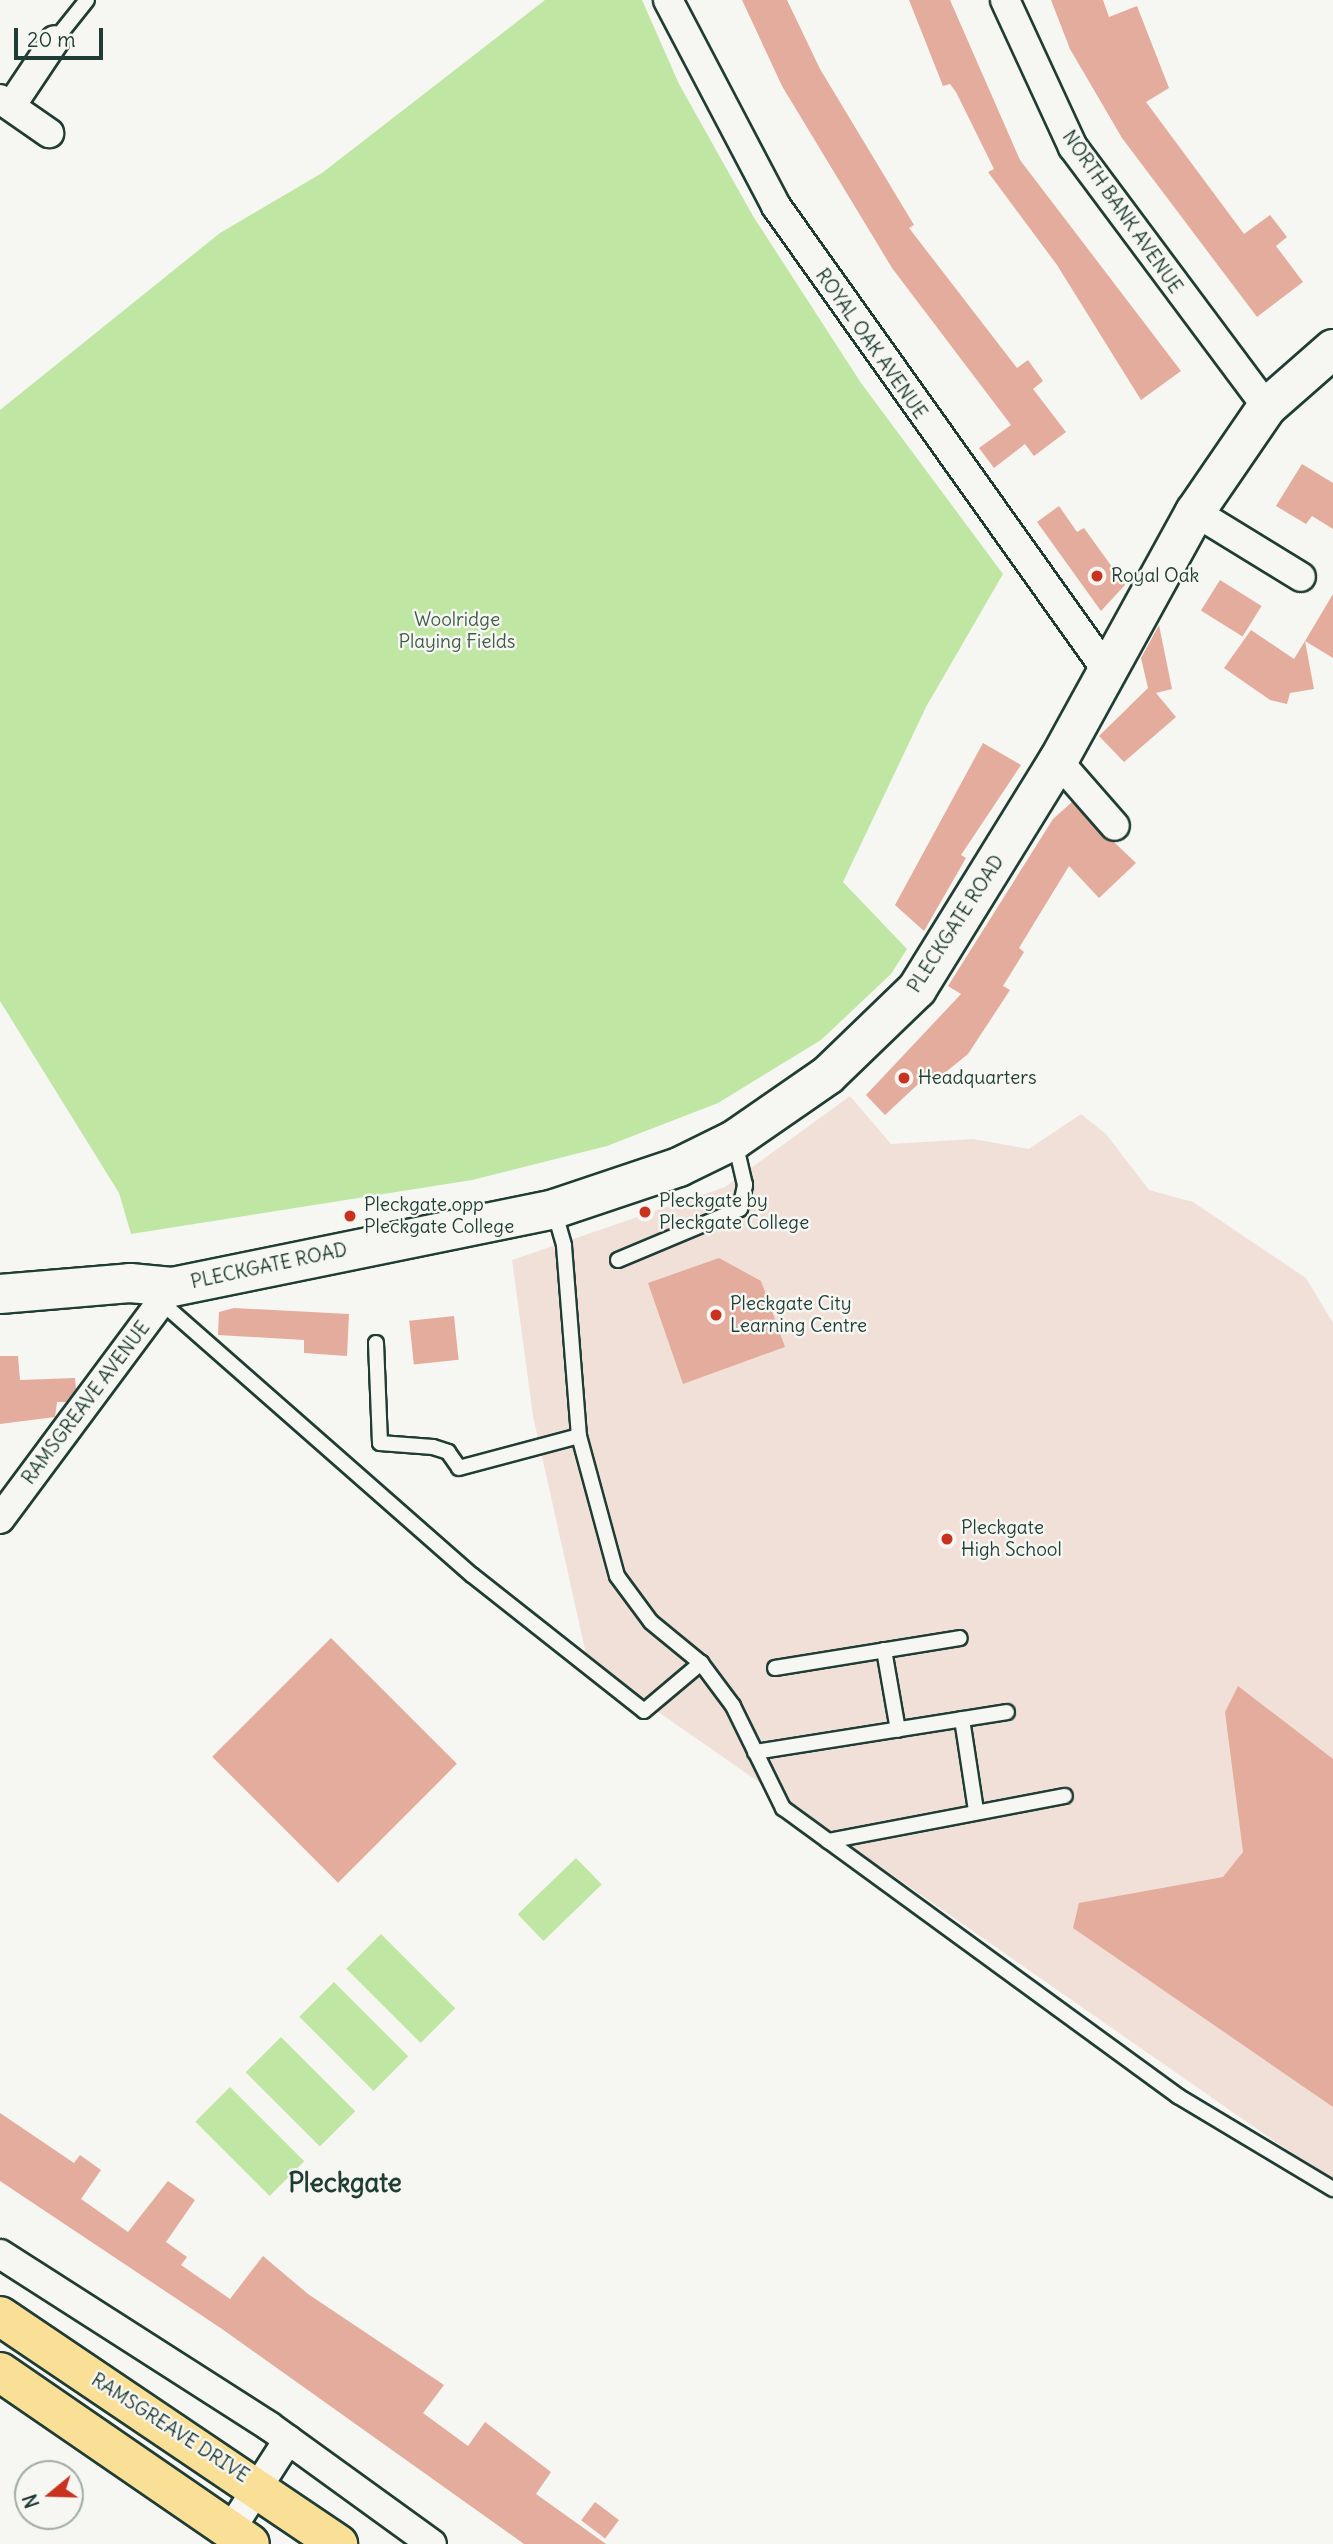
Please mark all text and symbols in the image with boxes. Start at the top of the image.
scale bar [18,14,107,58]
text: 20 m [27,26,76,53]
street label: NORTH BANK AVENUE [1057,126,1187,298]
street label: ROYAL OAK AVENUE [811,264,931,424]
place label: Royal Oak [1111,565,1199,587]
marker: Royal Oak [1089,568,1105,584]
park label: Woolridge Playing Fields [399,609,515,653]
street label: PLECKGATE ROAD [903,851,1009,997]
place label: Headquarters [918,1067,1037,1089]
marker: Headquarters [896,1070,912,1086]
place label: Pleckgate by Pleckgate College [659,1190,809,1234]
place label: Pleckgate opp Pleckgate College [364,1194,514,1238]
marker: Pleckgate by Pleckgate College [637,1204,653,1220]
marker: Pleckgate opp Pleckgate College [342,1208,358,1224]
street label: PLECKGATE ROAD [189,1238,349,1294]
place label: Pleckgate City Learning Centre [730,1293,867,1337]
marker: Pleckgate City Learning Centre [708,1307,724,1323]
street label: RAMSGREAVE AVENUE [17,1317,155,1489]
place label: Pleckgate High School [961,1517,1062,1561]
marker: Pleckgate High School [939,1531,955,1547]
district label: Pleckgate [288,2167,402,2199]
street label: RAMSGREAVE DRIVE [87,2369,253,2487]
north arrow [14,2460,84,2530]
text: N [18,2491,45,2511]

